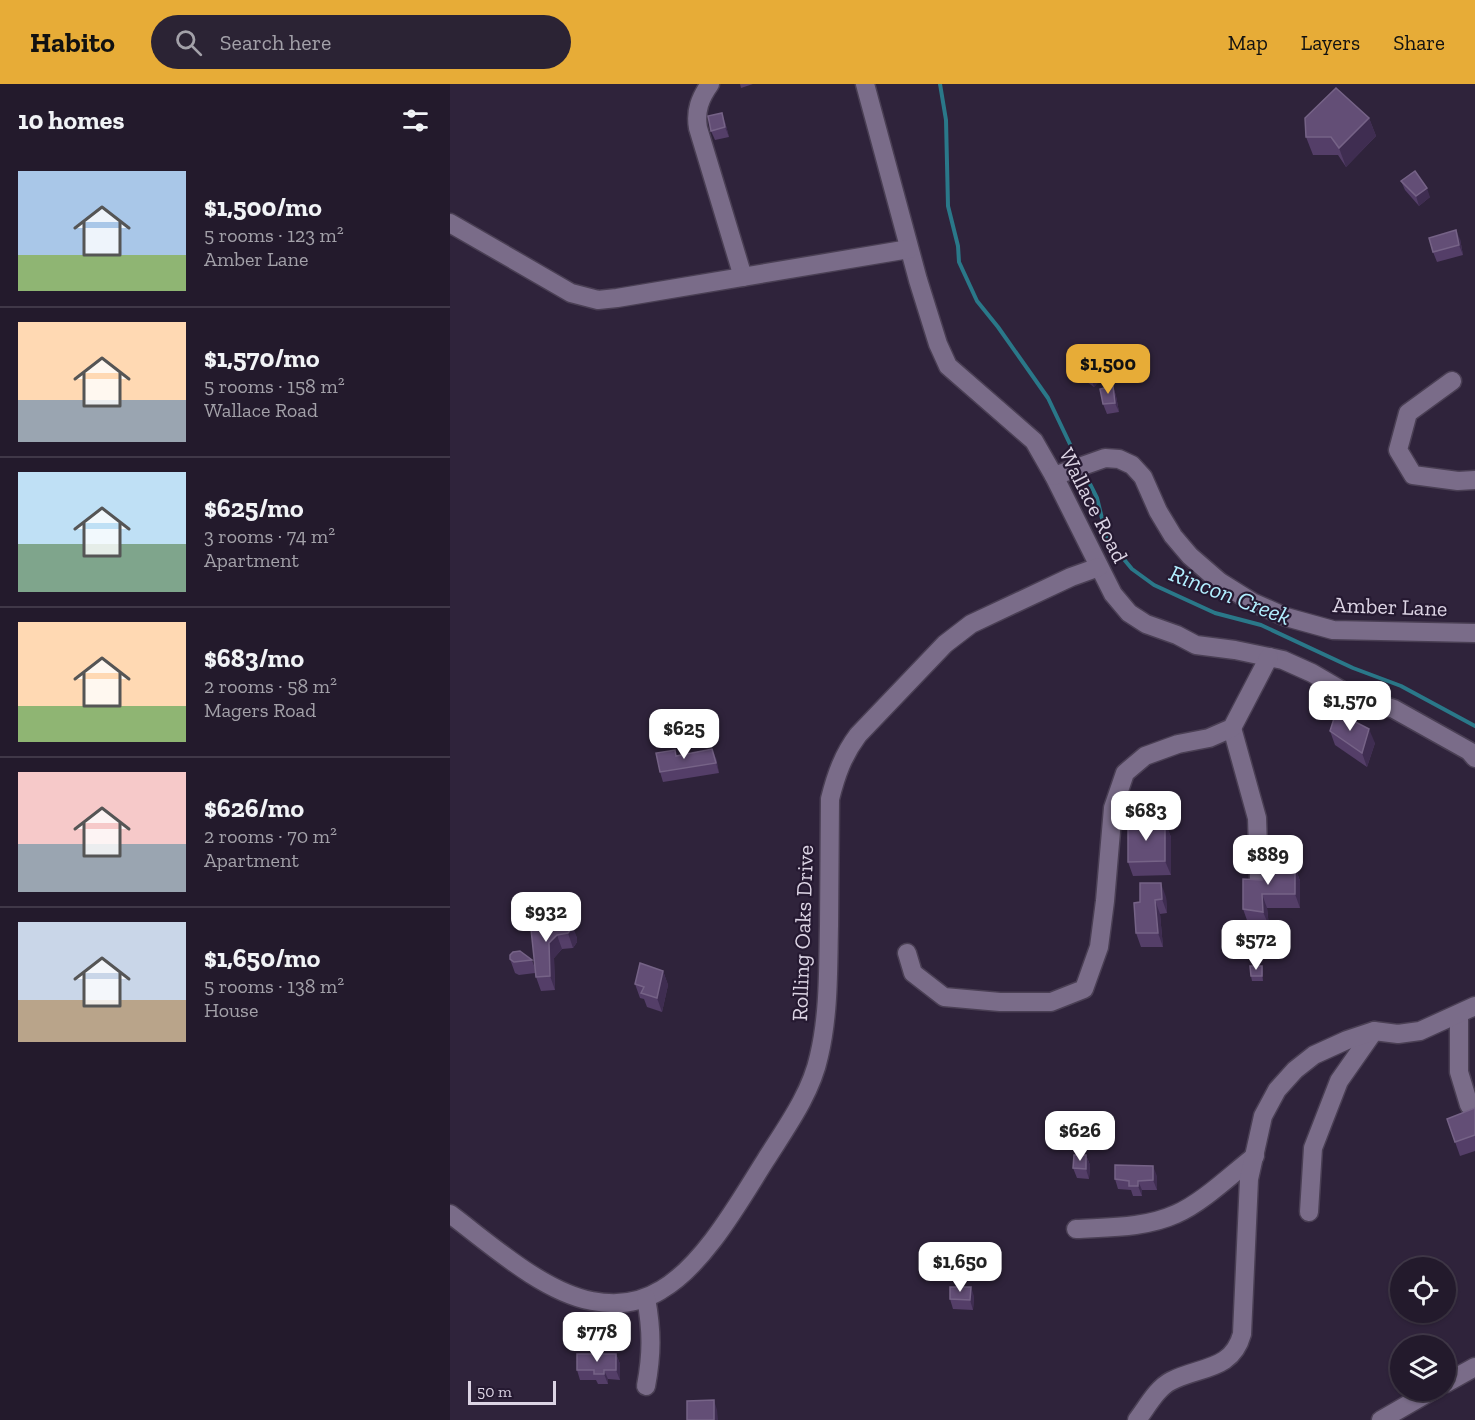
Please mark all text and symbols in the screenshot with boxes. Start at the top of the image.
search box [151,15,571,69]
text: Habito [30,26,115,59]
icon: search [172,26,205,59]
text: Search here [220,29,331,56]
text: Map [1228,30,1268,55]
text: Layers [1301,30,1360,55]
text: Share [1393,30,1445,55]
text: 10 homes [18,104,124,136]
icon: filters [399,104,432,137]
text: $1,500/mo [204,191,322,223]
icon: home [66,195,138,267]
text: 5 rooms · 123 m² [204,223,344,247]
text: Amber Lane [204,247,308,271]
text: $1,570/mo [204,342,320,374]
pin: $1,500 [1059,344,1157,395]
icon: home [66,346,138,418]
text: $1,500 [1080,351,1136,375]
text: 5 rooms · 158 m² [204,374,345,398]
text: Wallace Road [204,398,318,422]
street label: Wallace Road [1053,443,1134,567]
text: $625/mo [204,492,304,524]
icon: home [66,496,138,568]
text: 3 rooms · 74 m² [204,524,335,548]
text: Apartment [204,548,299,572]
water label: Rincon Creek [1165,558,1295,631]
street label: Amber Lane [1332,591,1448,622]
text: $683/mo [204,642,304,674]
icon: home [66,646,138,718]
text: 2 rooms · 58 m² [204,674,337,698]
pin: $1,570 [1301,681,1399,732]
text: $1,570 [1323,688,1377,712]
text: Magers Road [204,698,316,722]
pin: $625 [648,709,720,760]
text: $625 [663,716,705,740]
pin: $683 [1110,791,1182,842]
text: $626/mo [204,792,304,824]
icon: home [66,796,138,868]
text: $683 [1125,798,1167,822]
text: 2 rooms · 70 m² [204,824,337,848]
pin: $889 [1232,835,1304,886]
text: $889 [1247,842,1289,866]
street label: Rolling Oaks Drive [786,844,819,1022]
text: Apartment [204,848,299,872]
pin: $932 [510,892,582,943]
text: $932 [525,899,567,923]
pin: $572 [1220,920,1292,971]
text: $572 [1236,927,1276,951]
text: $1,650/mo [204,942,320,974]
icon: home [66,946,138,1018]
text: 5 rooms · 138 m² [204,974,344,998]
text: House [204,998,258,1022]
pin: $626 [1044,1111,1116,1162]
text: $626 [1059,1118,1101,1142]
pin: $1,650 [911,1242,1009,1293]
text: $1,650 [933,1249,987,1273]
map controls [1390,1257,1456,1401]
button: locate [1390,1257,1456,1323]
pin: $778 [561,1312,633,1363]
text: $778 [577,1319,617,1343]
button: layers [1390,1335,1456,1401]
scale bar [468,1378,556,1406]
text: 50 m [477,1382,512,1401]

